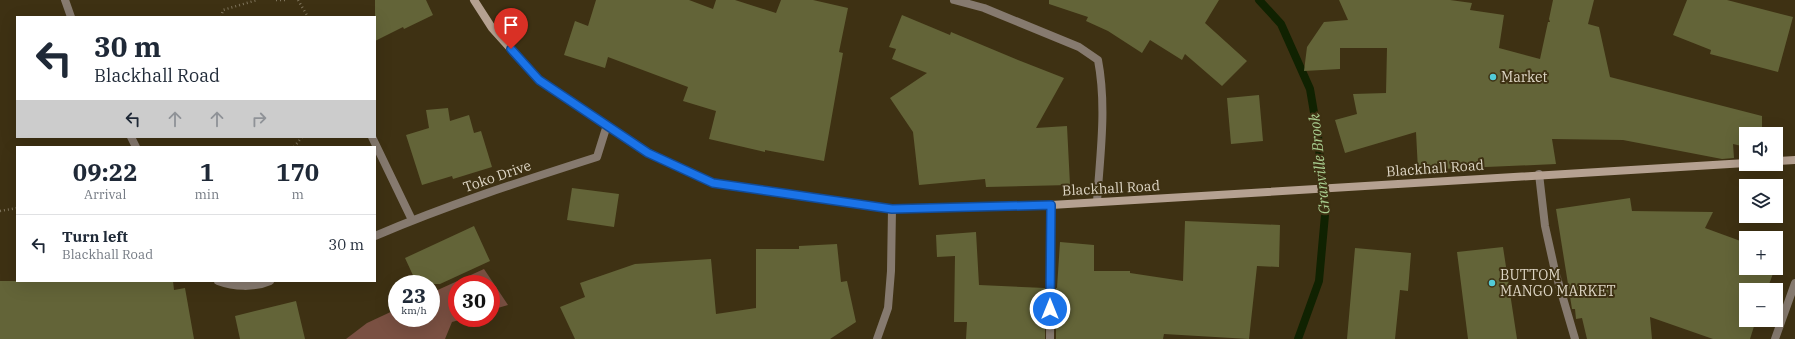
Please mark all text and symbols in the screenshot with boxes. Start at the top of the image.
pin [494,8,528,49]
icon: arrive [500,14,522,36]
text: 30 m [94,28,161,65]
icon: left [28,32,80,84]
text: Blackhall Road [94,64,220,87]
place label: Market [1501,68,1548,86]
marker: Market [1488,72,1498,82]
icon: left [122,108,144,130]
icon: ahead [164,108,186,130]
icon: ahead [206,108,228,130]
icon: right [248,108,270,130]
water label: Granville Brook [1304,113,1334,215]
map controls [1739,127,1783,327]
button: sound [1739,127,1783,171]
text: 09:22 [73,156,138,188]
text: 1 [200,156,214,188]
text: 170 [276,156,319,188]
street label: Toko Drive [461,156,533,196]
street label: Blackhall Road [1385,156,1485,180]
street label: Blackhall Road [1062,176,1161,200]
button: layers [1739,179,1783,223]
text: Arrival [84,186,126,203]
text: min [194,186,219,203]
text: m [291,186,304,203]
text: Turn left [62,227,128,246]
button: + [1739,231,1783,275]
icon: left [28,234,50,256]
text: 30 m [328,235,364,254]
text: Blackhall Road [62,246,153,263]
place label: BUTTOM MANGO MARKET [1500,266,1616,300]
speed limit sign: 30 [448,275,500,327]
marker: BUTTOM MANGO MARKET [1487,278,1497,288]
text: 23 [402,282,426,309]
button: − [1739,283,1783,327]
position arrow [1029,288,1071,330]
text: km/h [401,304,427,317]

